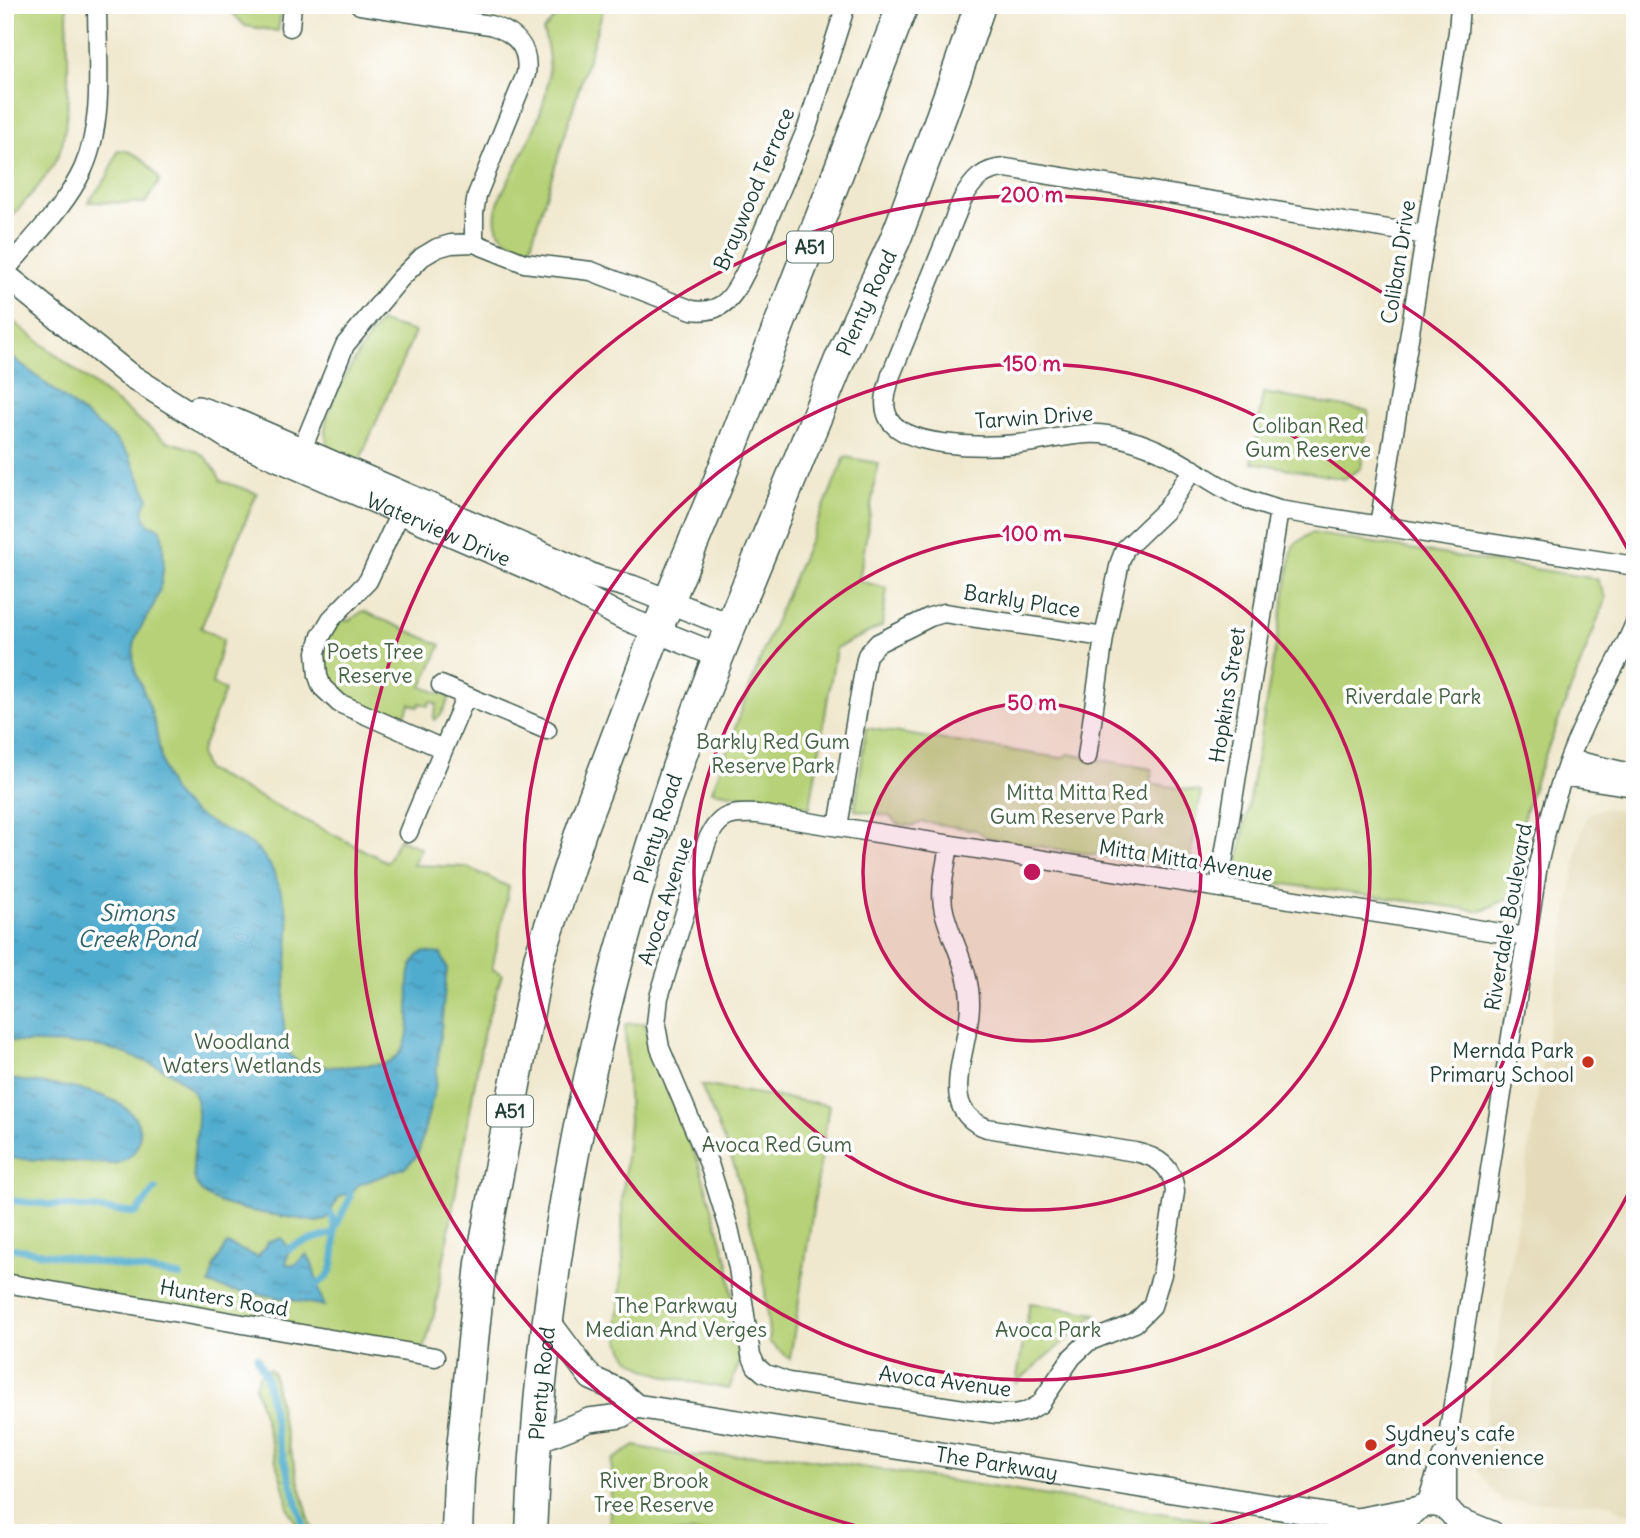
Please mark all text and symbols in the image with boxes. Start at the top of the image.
street label: Braywood Terrace [707,103,801,275]
text: 200 m [1001,181,1064,208]
street label: Coliban Drive [1375,198,1421,326]
road number: A51 [787,232,833,262]
street label: Plenty Road [830,245,902,360]
text: 150 m [1003,350,1061,377]
street label: Tarwin Drive [974,399,1094,435]
park label: Coliban Red Gum Reserve [1245,412,1371,463]
street label: Waterview Drive [362,486,515,572]
text: 100 m [1002,520,1062,547]
street label: Barkly Place [962,578,1082,624]
street label: Hopkins Street [1203,625,1251,765]
park label: Poets Tree Reserve [326,638,424,689]
park label: Riverdale Park [1345,683,1481,710]
text: 50 m [1007,689,1057,716]
park label: Barkly Red Gum Reserve Park [696,728,850,779]
street label: Plenty Road [627,770,688,887]
park label: Mitta Mitta Red Gum Reserve Park [990,779,1164,830]
street label: Riverdale Boulevard [1478,821,1538,1013]
street label: Avoca Avenue [632,833,698,969]
street label: Mitta Mitta Avenue [1097,833,1275,887]
centre of rings [1020,860,1044,884]
water label: Simons Creek Pond [78,898,200,953]
park label: Woodland Waters Wetlands [162,1028,322,1079]
place label: Mernda Park Primary School [1429,1037,1574,1088]
marker: Mernda Park Primary School [1580,1054,1596,1070]
road number: A51 [487,1096,533,1126]
park label: Avoca Red Gum [702,1131,852,1158]
street label: Hunters Road [158,1273,290,1323]
park label: The Parkway Median And Verges [585,1292,767,1343]
park label: Avoca Park [995,1316,1101,1343]
street label: Plenty Road [523,1325,560,1441]
street label: Avoca Avenue [877,1359,1013,1403]
place label: Sydney's cafe and convenience [1385,1420,1544,1471]
marker: Sydney's cafe and convenience [1363,1437,1379,1453]
street label: The Parkway [934,1440,1060,1486]
park label: River Brook Tree Reserve [594,1467,714,1518]

